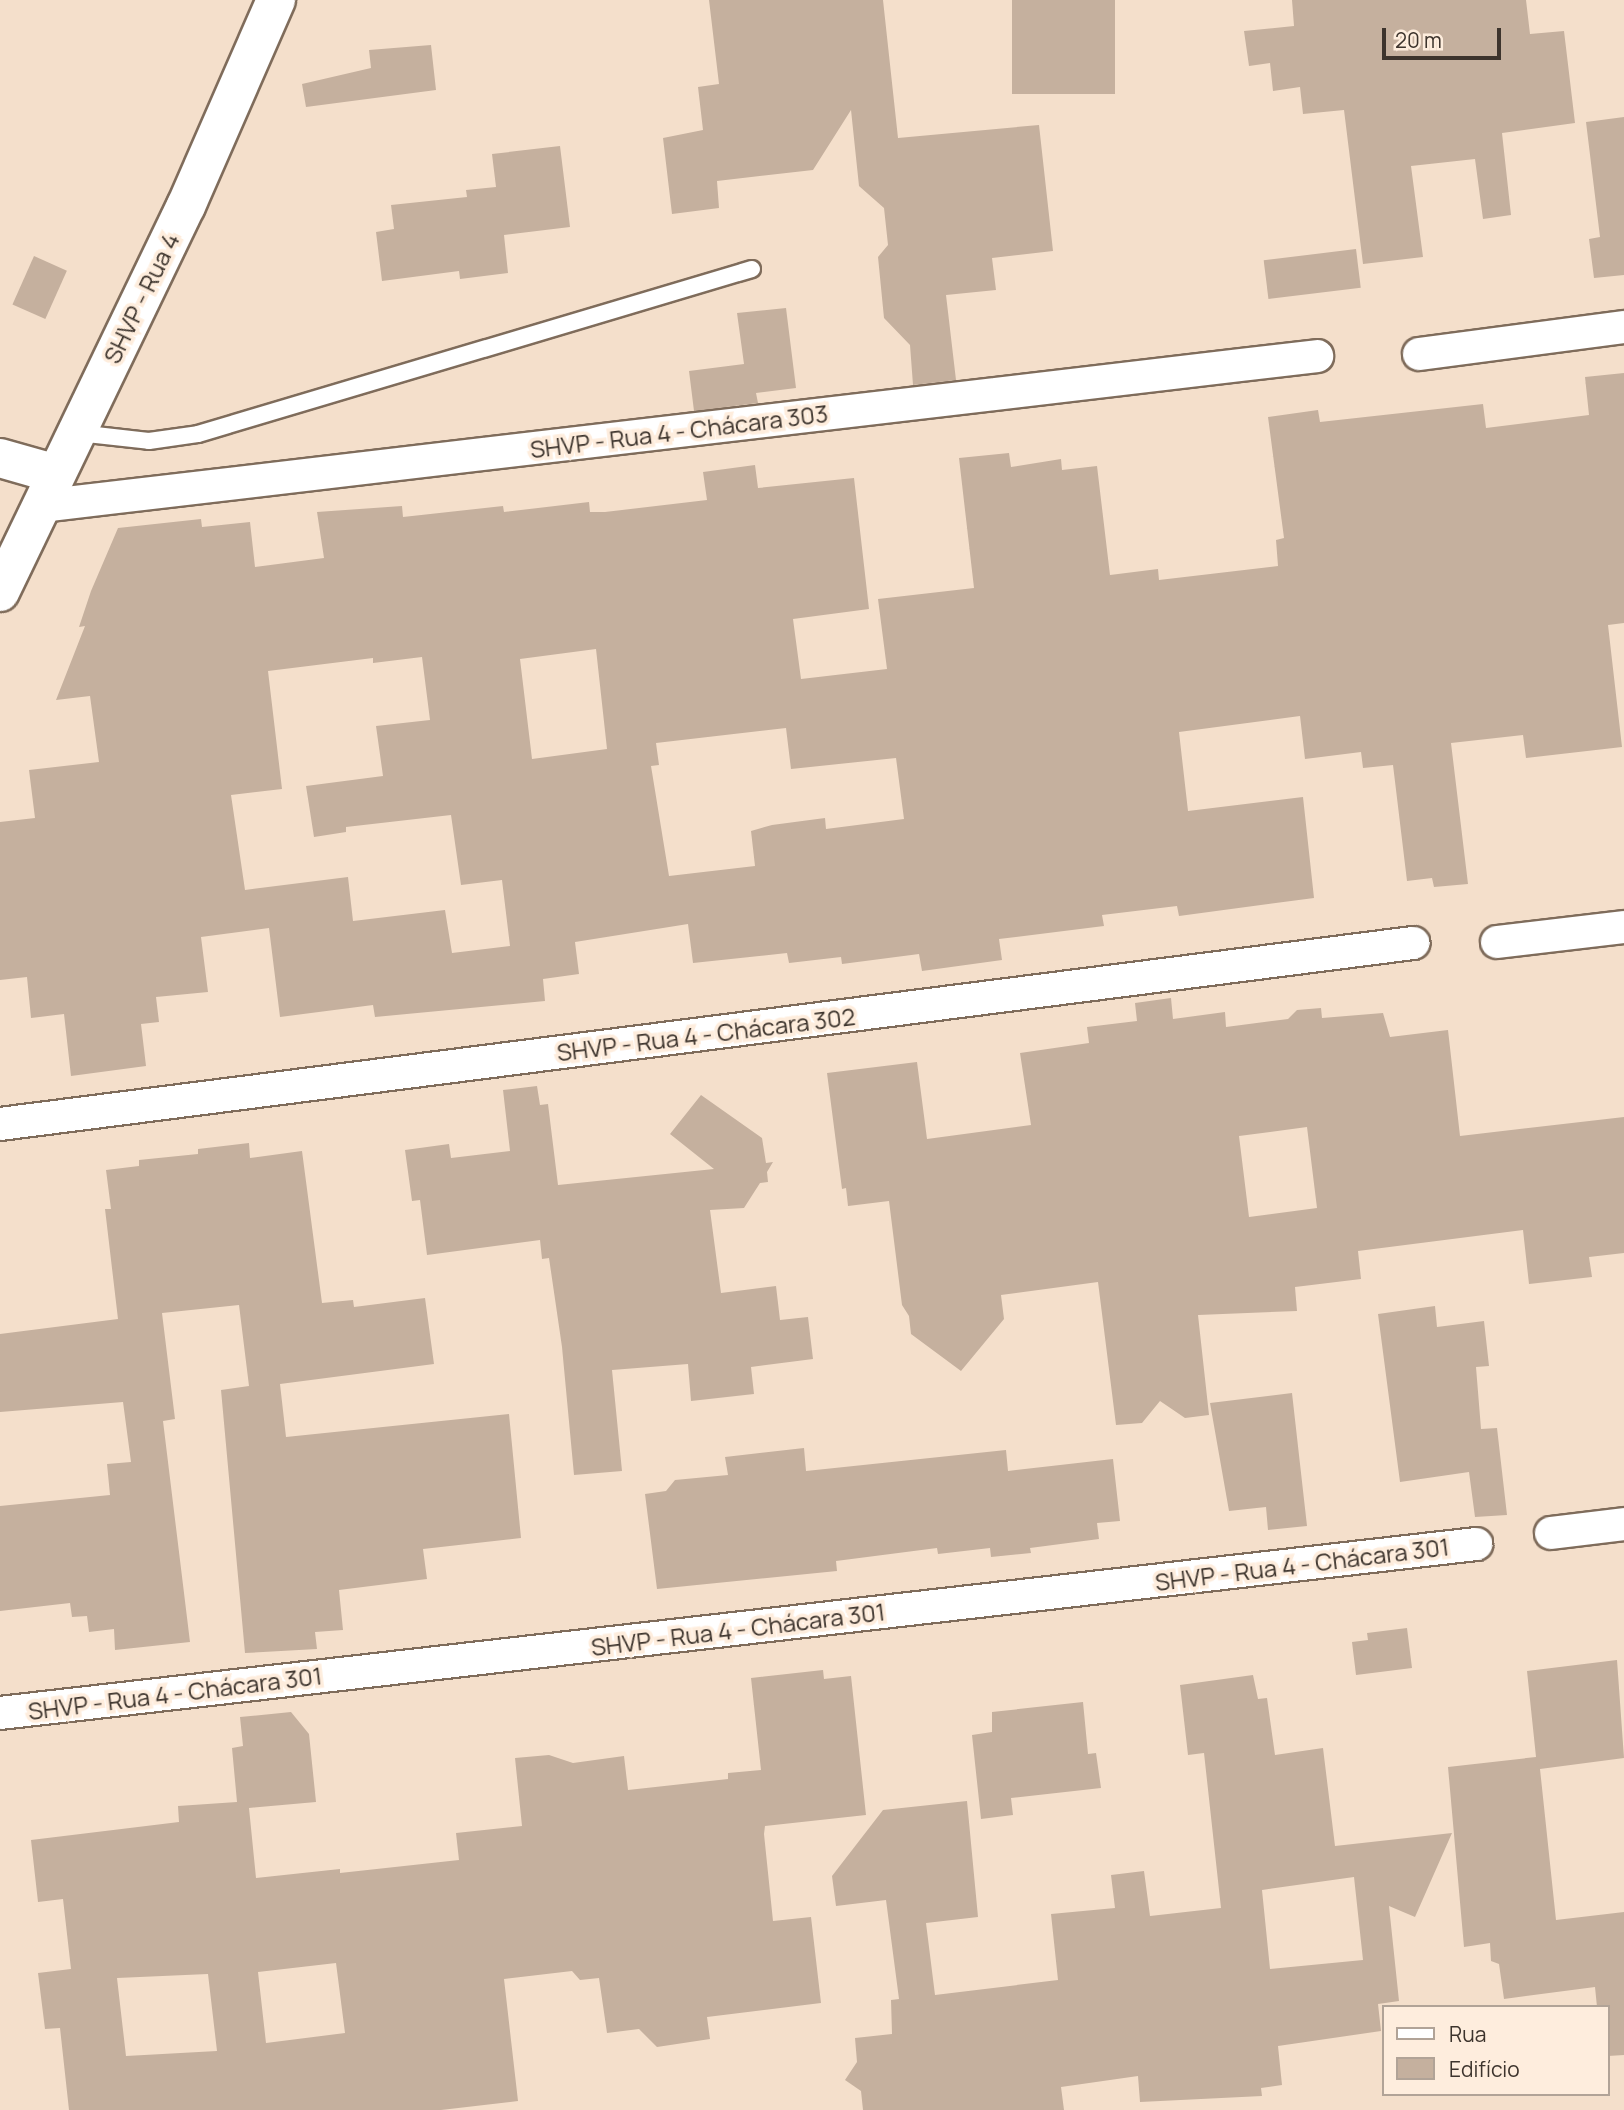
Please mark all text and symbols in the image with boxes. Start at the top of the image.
scale bar [1386,14,1505,58]
text: 20 m [1395,26,1442,54]
street label: SHVP - Rua 4 [97,228,185,368]
street label: SHVP - Rua 4 - Chácara 303 [528,398,830,464]
street label: SHVP - Rua 4 - Chácara 302 [555,1001,857,1067]
street label: SHVP - Rua 4 - Chácara 301 [1153,1532,1451,1596]
street label: SHVP - Rua 4 - Chácara 301 [589,1597,887,1661]
street label: SHVP - Rua 4 - Chácara 301 [26,1661,324,1725]
legend [1382,2005,1610,2096]
text: Rua [1449,2020,1486,2048]
text: Edifício [1449,2055,1520,2083]

